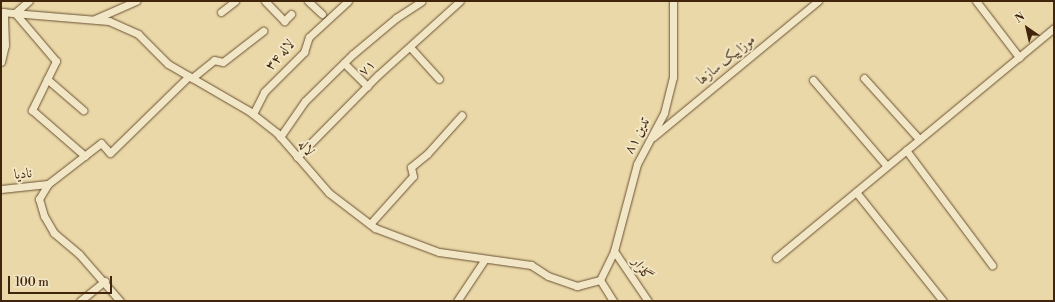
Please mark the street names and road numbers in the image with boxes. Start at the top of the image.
street label: موزاییک سازها [693,31,759,89]
street label: لاله ۳۴ [262,36,298,74]
street label: ۷۱ [355,56,379,80]
street label: تدین ۸۱ [621,115,653,157]
street label: لاله [294,136,318,160]
street label: نادیا [13,165,33,183]
street label: گلزار [628,254,656,284]

